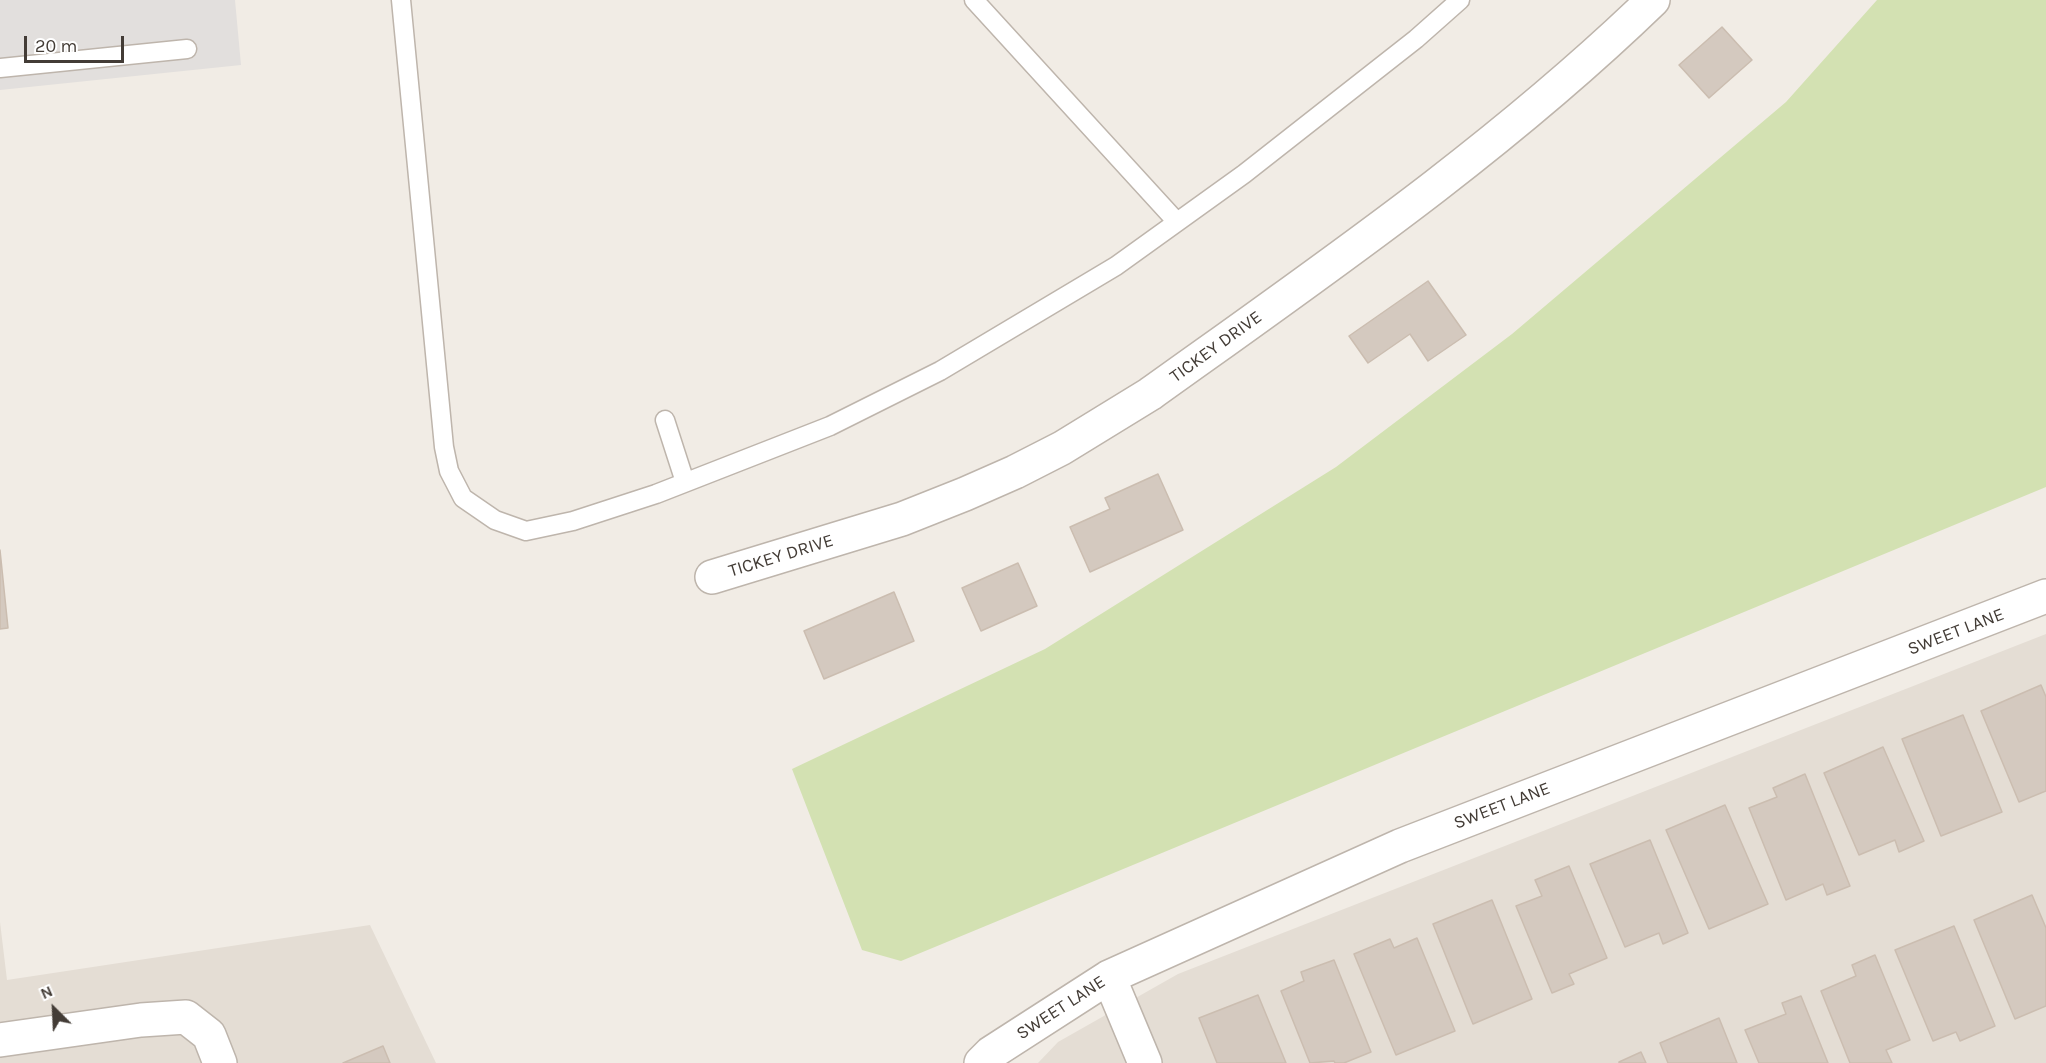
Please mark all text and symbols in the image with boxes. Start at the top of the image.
scale bar [27,24,128,62]
text: 20 m [35,35,77,57]
street label: TICKEY DRIVE [1166,306,1266,388]
street label: TICKEY DRIVE [726,530,836,582]
street label: SWEET LANE [1905,604,2007,660]
street label: SWEET LANE [1451,778,1553,834]
street label: SWEET LANE [1012,971,1110,1045]
north arrow [24,979,84,1039]
text: N [37,981,56,1003]

